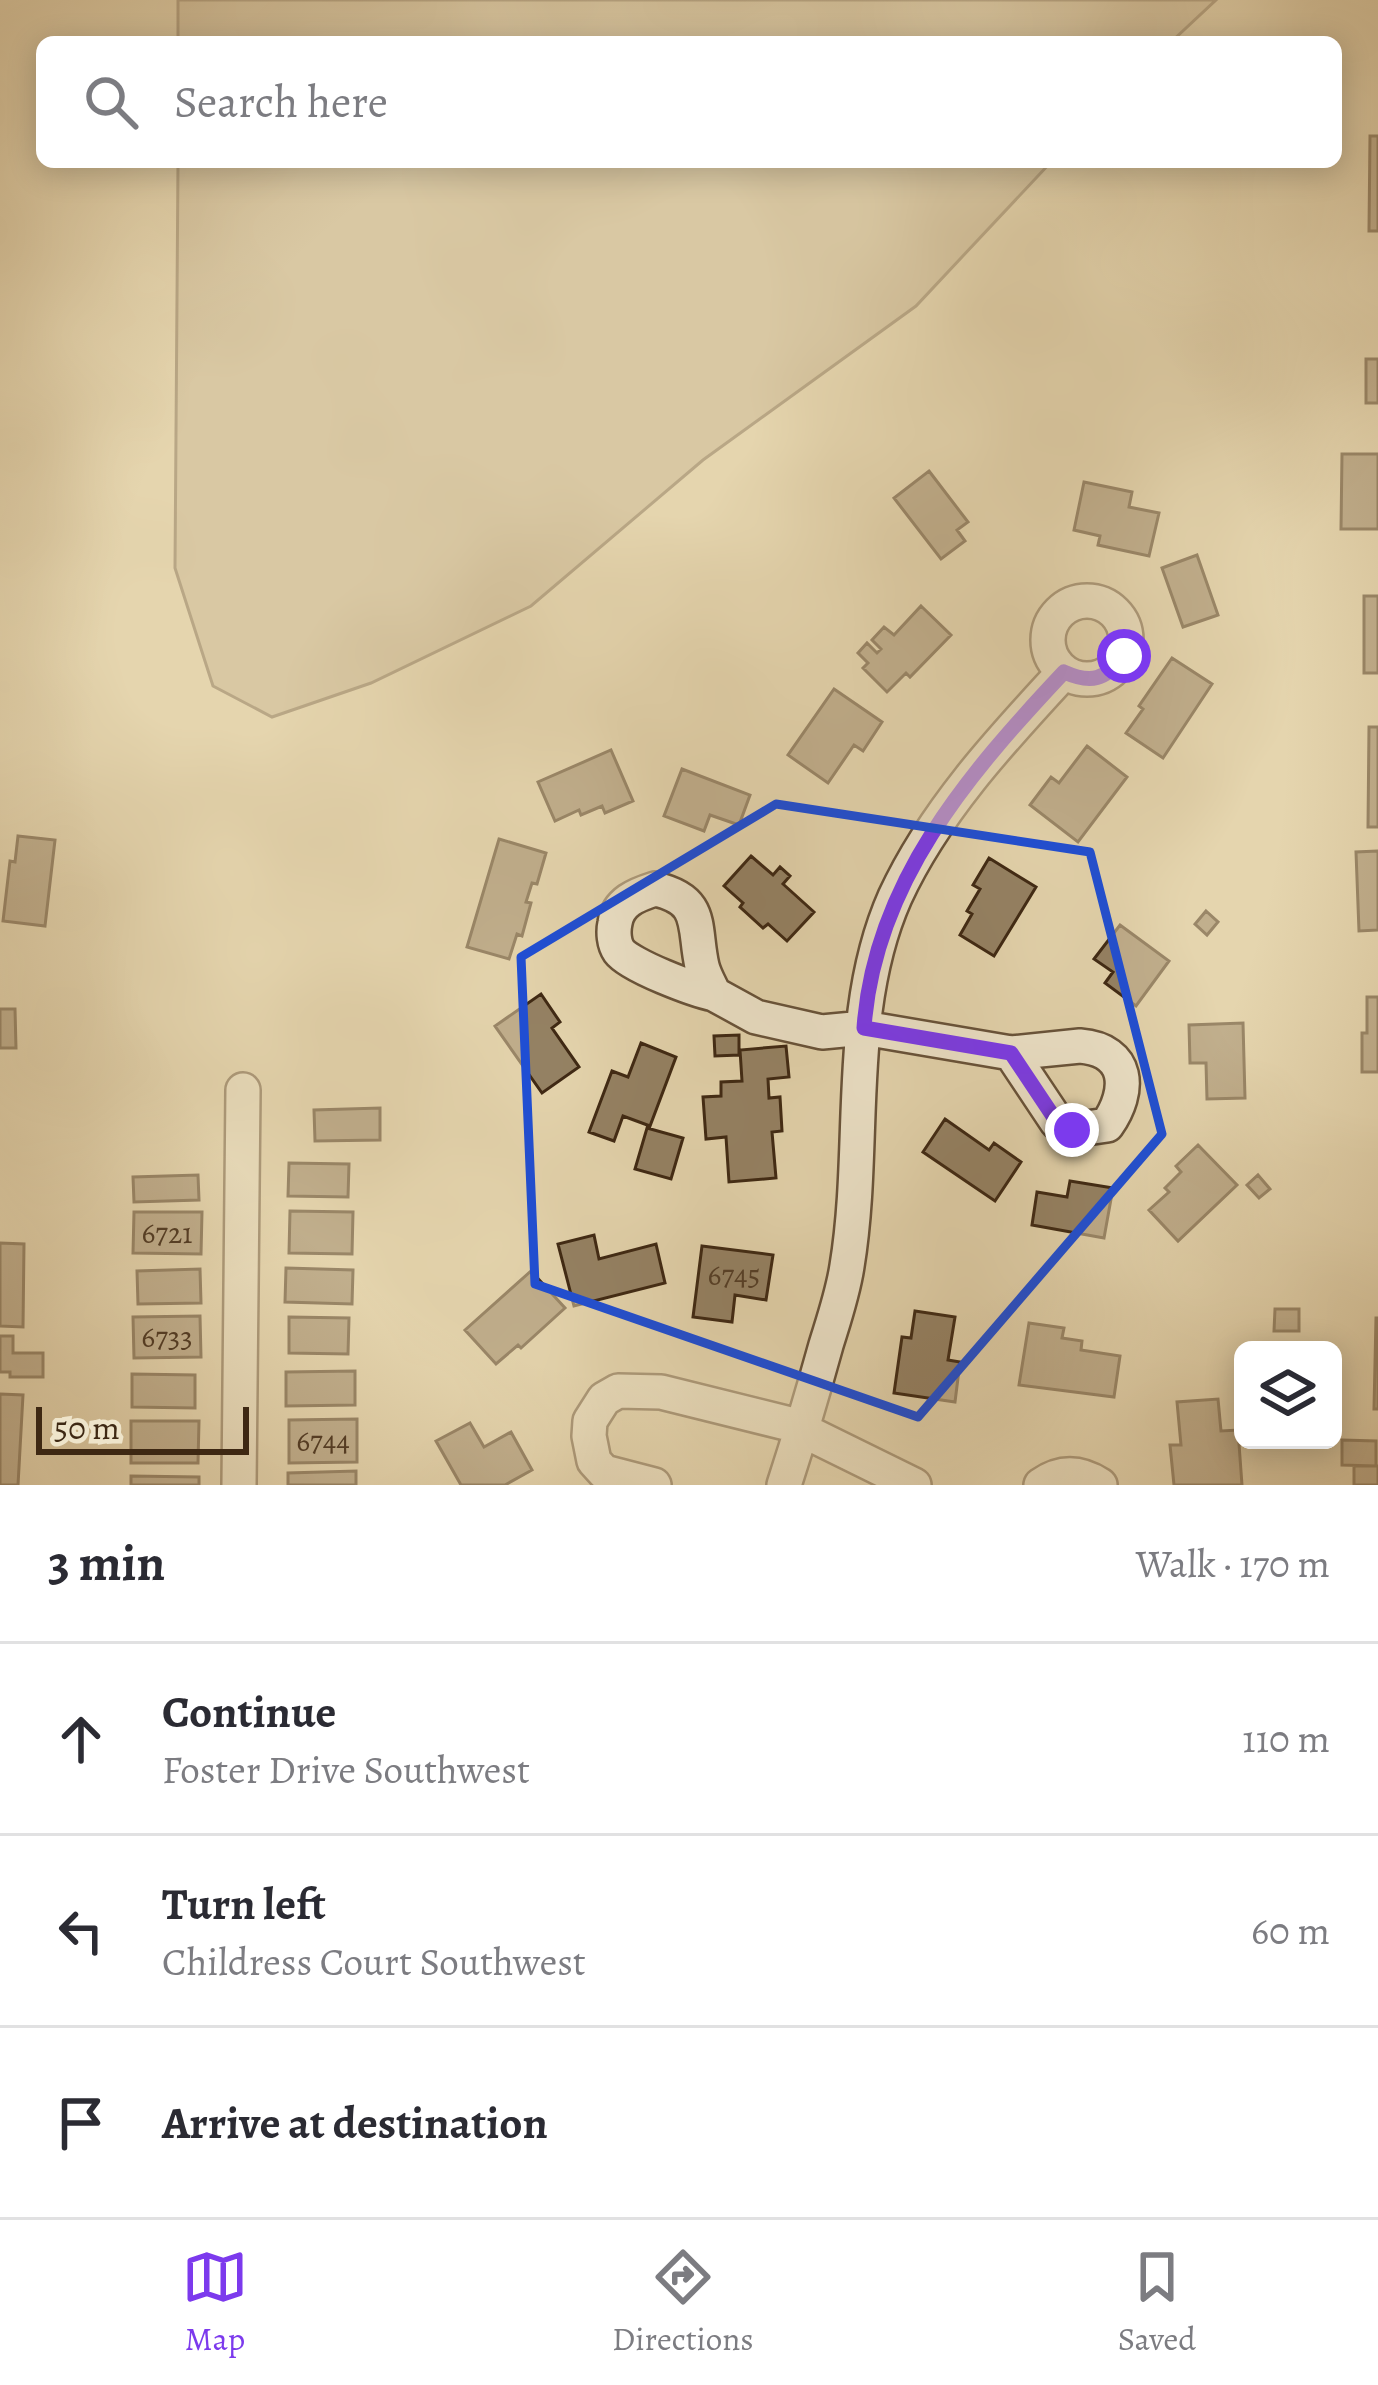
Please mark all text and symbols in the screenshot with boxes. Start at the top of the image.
search box [36,36,1342,168]
icon: search [78,69,144,135]
text: Search here [174,71,388,133]
route start [1097,629,1151,683]
route end [1045,1103,1099,1157]
house number: 6721 [142,1213,192,1253]
house number: 6745 [708,1255,760,1295]
house number: 6733 [141,1317,193,1357]
map controls [1234,1341,1342,1449]
button: layers [1234,1341,1342,1449]
scale bar [36,1401,249,1454]
text: 50 m [54,1405,120,1450]
house number: 6744 [296,1421,350,1461]
text: 3 min [48,1528,165,1598]
text: Walk · 170 m [1136,1537,1330,1590]
text: Continue [162,1681,336,1743]
icon: ahead [48,1706,114,1772]
text: 110 m [1242,1712,1330,1765]
text: Foster Drive Southwest [162,1743,530,1796]
text: Turn left [162,1873,326,1935]
icon: left [48,1898,114,1964]
text: 60 m [1251,1904,1330,1957]
text: Childress Court Southwest [162,1935,586,1988]
icon: arrive [48,2090,114,2156]
text: Arrive at destination [162,2092,548,2154]
tab: Map [182,2244,248,2361]
tab: Directions [612,2244,754,2361]
tab: Saved [1118,2244,1196,2361]

